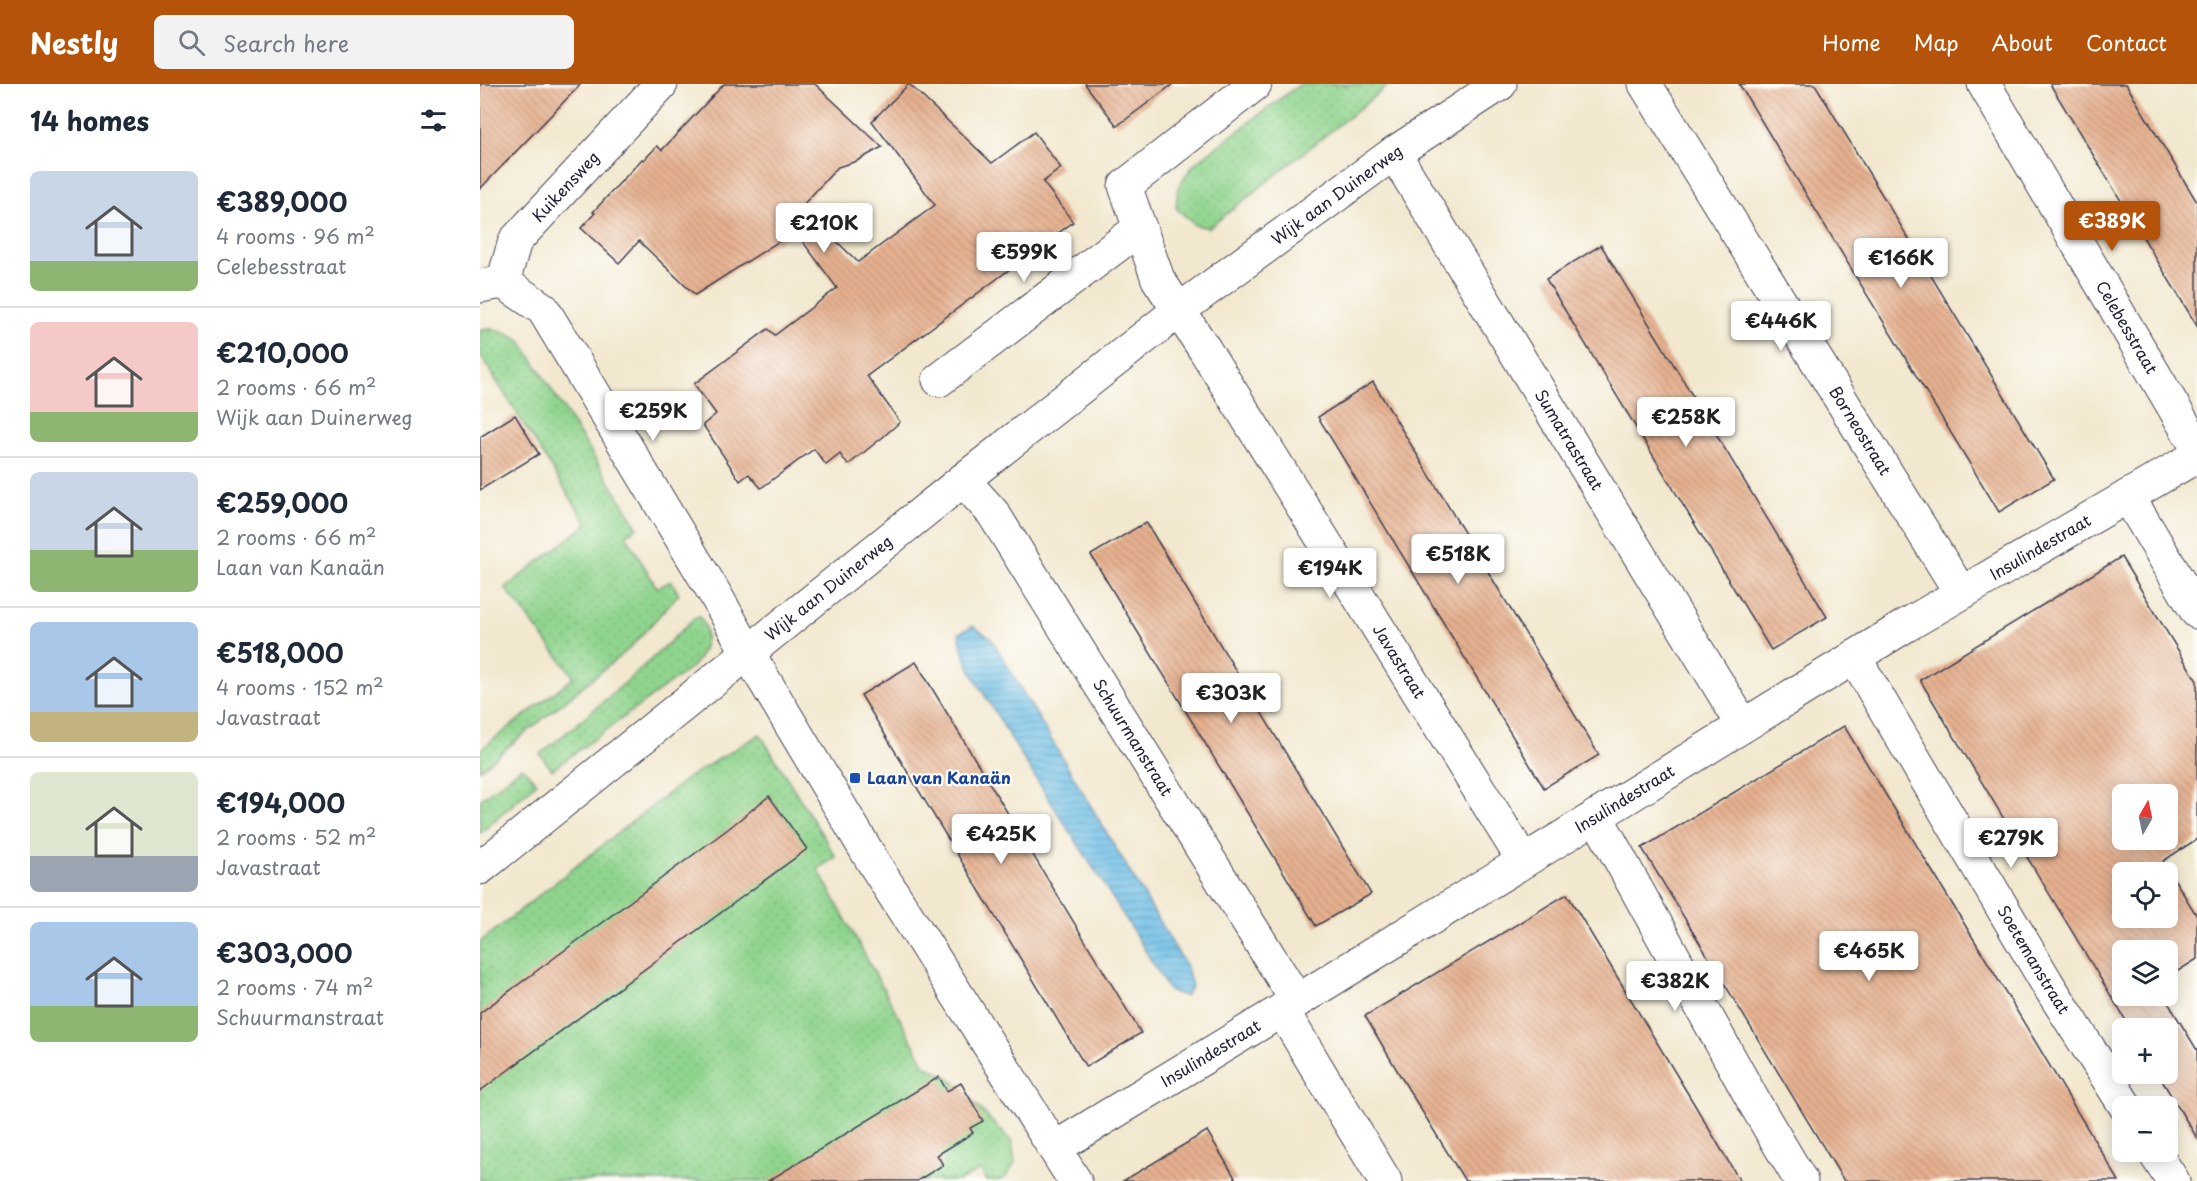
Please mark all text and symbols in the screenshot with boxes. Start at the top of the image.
search box [154,15,574,69]
text: Nestly [30,21,118,64]
icon: search [175,26,208,59]
text: Search here [223,26,349,59]
text: Home [1822,26,1881,58]
text: Map [1914,26,1959,58]
text: About [1992,26,2053,58]
text: Contact [2086,26,2167,58]
text: 14 homes [30,101,149,140]
icon: filters [417,104,450,137]
street label: Wijk aan Duinerweg [1266,138,1407,250]
street label: Kuikensweg [526,145,604,227]
text: €389,000 [216,182,347,221]
icon: home [78,195,150,267]
pin: €389K [2070,201,2154,252]
pin: €210K [782,203,866,254]
text: €389K [2078,205,2146,235]
text: €210K [790,207,858,237]
text: 4 rooms · 96 m² [216,221,375,251]
pin: €599K [982,232,1066,283]
text: €599K [991,236,1058,266]
pin: €166K [1859,238,1943,289]
text: €166K [1868,242,1934,272]
text: Celebesstraat [216,251,346,281]
street label: Celebesstraat [2091,276,2165,378]
pin: €446K [1739,301,1823,352]
text: €446K [1745,305,1817,335]
text: €210,000 [216,333,349,372]
icon: home [78,346,150,418]
text: 2 rooms · 66 m² [216,372,376,402]
street label: Borneostraat [1824,381,1898,480]
street label: Sumatrastraat [1530,384,1610,495]
pin: €259K [611,391,695,442]
text: €259K [619,395,687,425]
pin: €258K [1644,397,1728,448]
text: €258K [1651,401,1721,431]
text: Wijk aan Duinerweg [216,402,413,432]
text: €259,000 [216,483,348,522]
icon: home [78,496,150,568]
street label: Insulindestraat [1985,507,2095,585]
text: 2 rooms · 66 m² [216,522,376,552]
street label: Wijk aan Duinerweg [759,529,897,646]
pin: €518K [1416,534,1500,585]
text: €518K [1425,538,1491,568]
pin: €194K [1288,548,1372,599]
text: Laan van Kanaän [216,552,385,582]
text: €194K [1297,552,1363,582]
street label: Javastraat [1368,619,1433,703]
text: €518,000 [216,633,344,672]
icon: home [78,646,150,718]
text: 4 rooms · 152 m² [216,672,384,702]
street label: Schuurmanstraat [1088,673,1180,801]
pin: €303K [1189,673,1273,724]
text: €303K [1196,677,1266,707]
text: Javastraat [216,702,321,732]
street label: Insulindestraat [1569,758,1679,838]
place label: Laan van Kanaän [867,765,1011,789]
marker: Laan van Kanaän [848,771,862,785]
text: €194,000 [216,783,345,822]
north arrow [2112,784,2178,850]
map controls [2112,784,2178,1162]
icon: home [78,796,150,868]
pin: €425K [959,814,1043,865]
text: €425K [966,818,1036,848]
pin: €279K [1969,818,2053,869]
text: 2 rooms · 52 m² [216,822,376,852]
text: €279K [1978,822,2044,852]
text: Javastraat [216,852,321,882]
button: locate [2112,862,2178,928]
street label: Soetemanstraat [1993,900,2077,1019]
pin: €465K [1827,931,1911,982]
text: €303,000 [216,933,353,972]
text: €465K [1833,935,1905,965]
button: layers [2112,940,2178,1006]
icon: home [78,946,150,1018]
pin: €382K [1633,961,1717,1012]
text: €382K [1640,965,1710,995]
text: 2 rooms · 74 m² [216,972,373,1002]
text: Schuurmanstraat [216,1002,384,1032]
street label: Insulindestraat [1155,1013,1265,1092]
button: + [2112,1018,2178,1084]
button: − [2112,1096,2178,1162]

